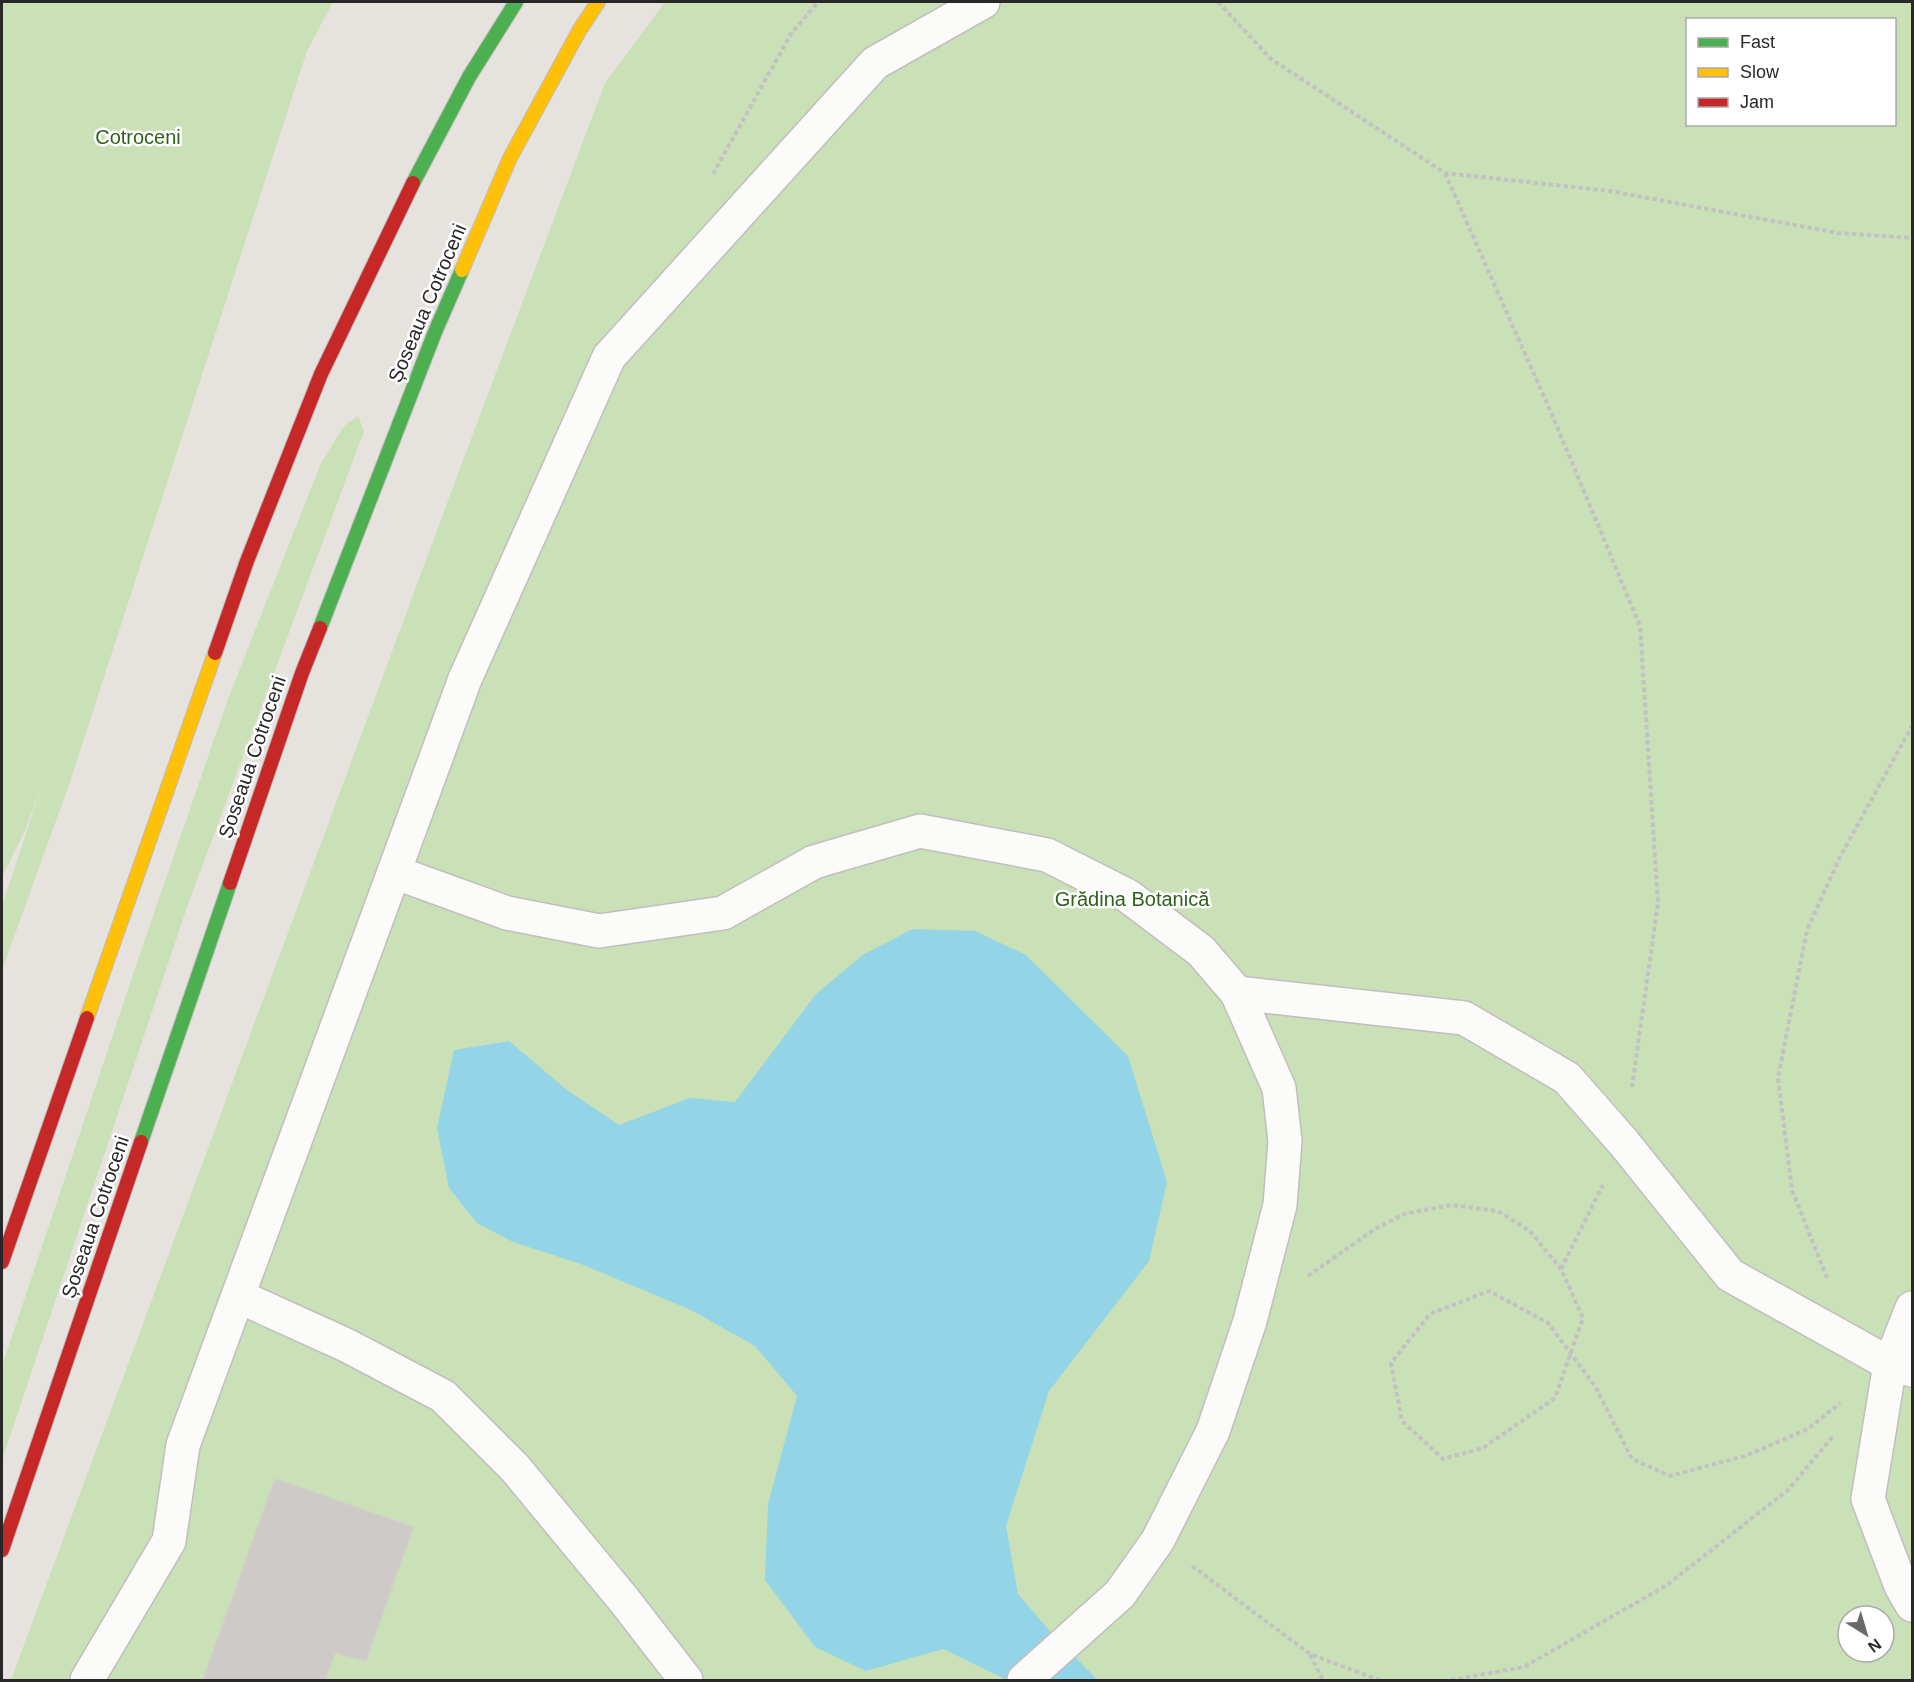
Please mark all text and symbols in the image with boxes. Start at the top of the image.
legend [1686,18,1896,126]
text: Fast [1740,32,1775,52]
text: Slow [1740,62,1780,82]
text: Jam [1740,92,1774,112]
park label: Cotroceni [95,126,181,148]
street label: Șoseaua Cotroceni [384,220,470,386]
street label: Șoseaua Cotroceni [214,673,290,841]
park label: Grădina Botanică [1055,888,1210,910]
street label: Șoseaua Cotroceni [57,1133,133,1301]
north arrow [1836,1604,1896,1664]
text: N [1865,1635,1884,1656]

